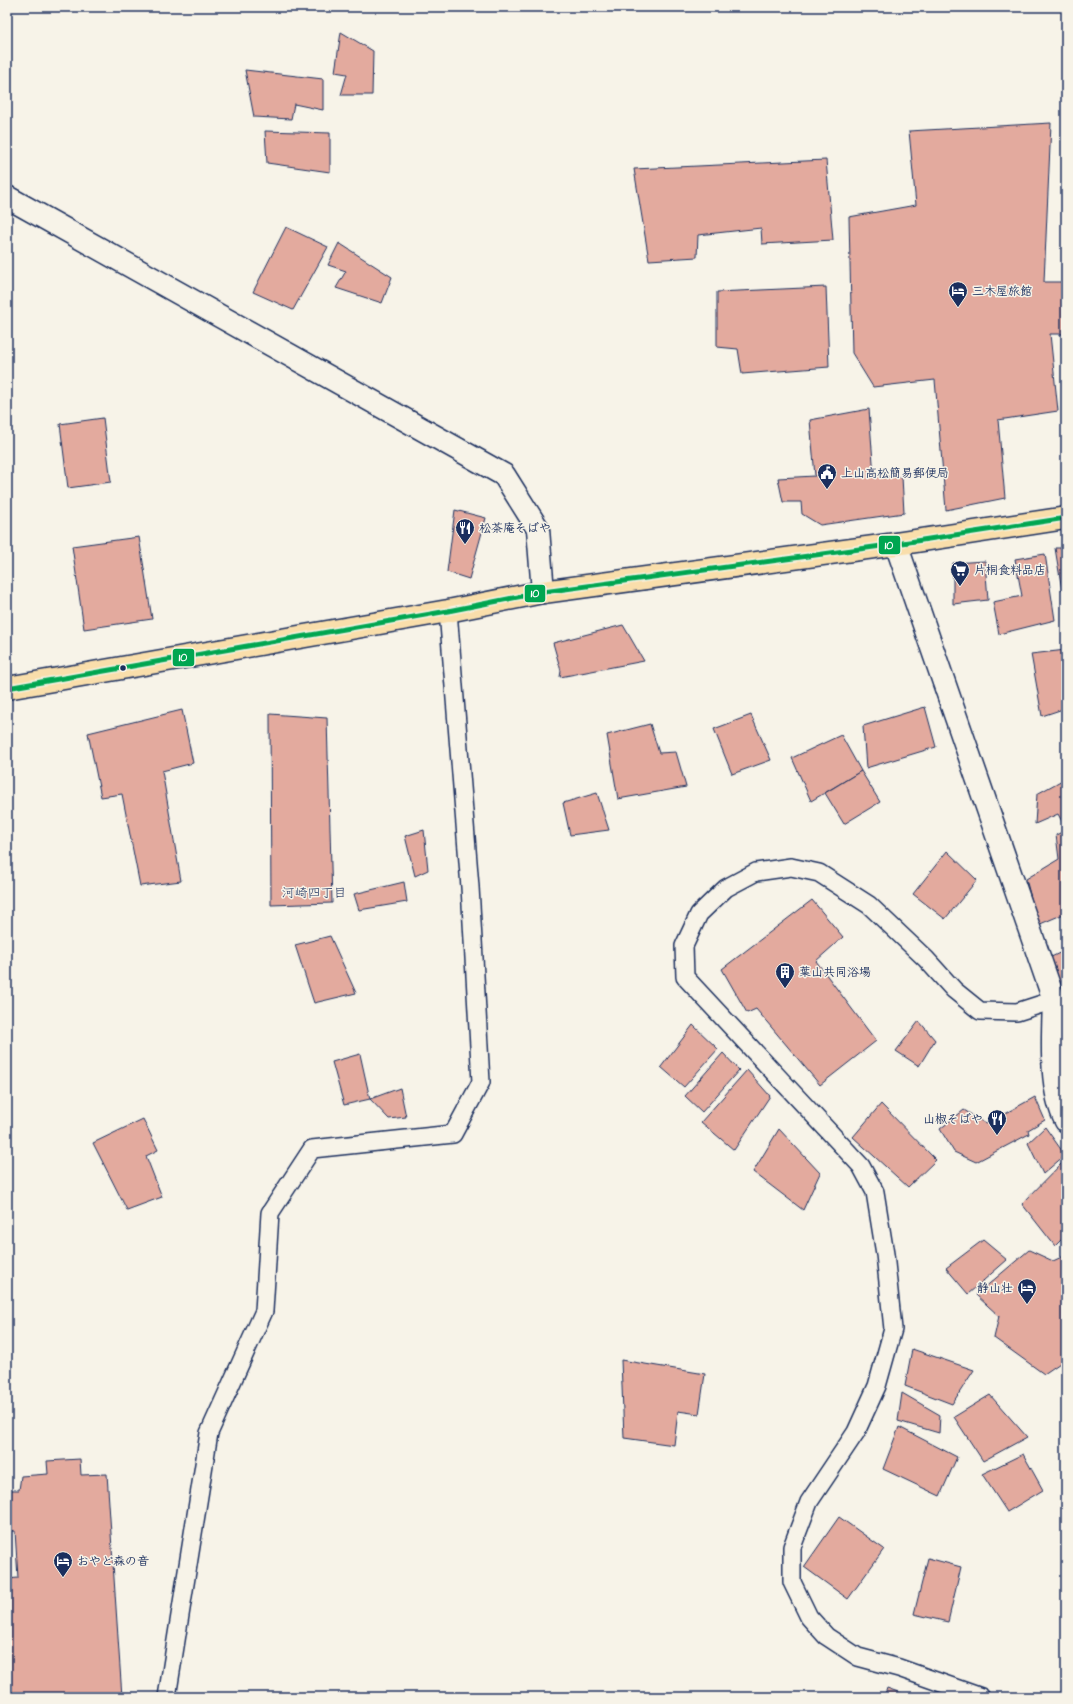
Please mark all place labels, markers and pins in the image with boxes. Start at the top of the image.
hotel icon: 三木屋旅館 [947,280,969,308]
place label: 三木屋旅館 [972,283,1032,300]
public building icon: 上山高松簡易郵便局 [816,462,838,490]
place label: 上山高松簡易郵便局 [841,465,949,482]
restaurant icon: 松茶庵そばや [454,517,476,545]
place label: 松茶庵そばや [479,520,551,537]
supermarket icon: 片桐食料品店 [949,559,971,587]
place label: 片桐食料品店 [974,562,1046,579]
unlabelled marker [118,663,128,673]
building icon: 葉山共同浴場 [774,961,796,989]
place label: 葉山共同浴場 [799,964,871,981]
restaurant icon: 山椒そばや [986,1108,1008,1136]
place label: 山椒そばや [923,1111,983,1128]
hotel icon: 静山壮 [1016,1277,1038,1305]
place label: 静山壮 [977,1280,1013,1297]
hotel icon: おやど森の音 [52,1550,74,1578]
place label: おやど森の音 [77,1553,149,1570]

